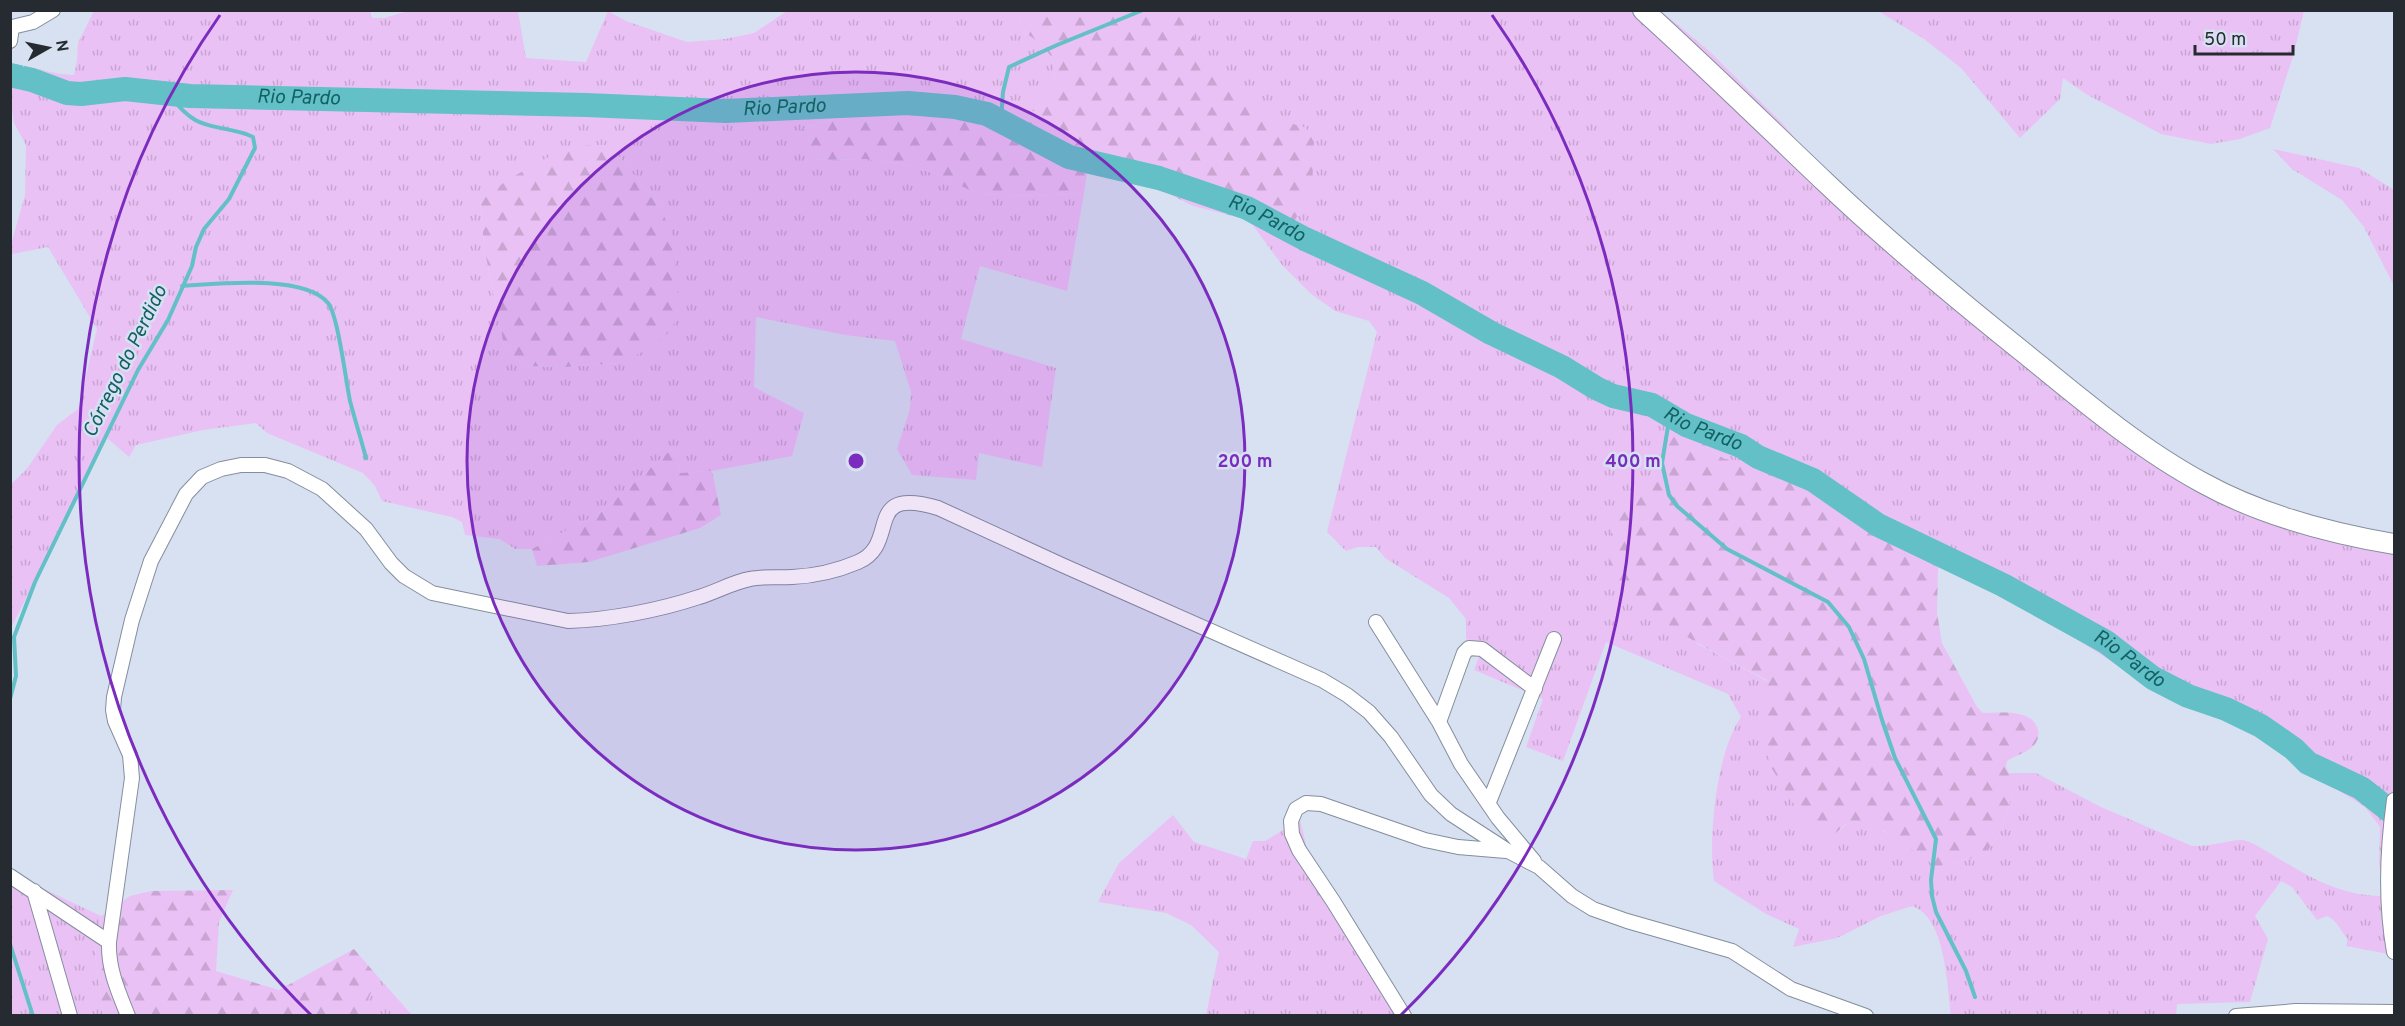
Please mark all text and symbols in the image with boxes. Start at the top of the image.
north arrow [18,18,78,78]
scale bar [2195,18,2292,56]
text: 50 m [2204,29,2246,52]
text: N [50,39,72,53]
water label: Rio Pardo [256,85,341,112]
water label: Rio Pardo [742,94,827,123]
water label: Rio Pardo [1224,189,1310,250]
water label: Córrego do Perdido [78,281,174,442]
water label: Rio Pardo [1658,401,1746,458]
centre of rings [846,451,866,471]
text: 200 m [1217,451,1273,474]
text: 400 m [1605,451,1661,474]
water label: Rio Pardo [2088,624,2169,695]

